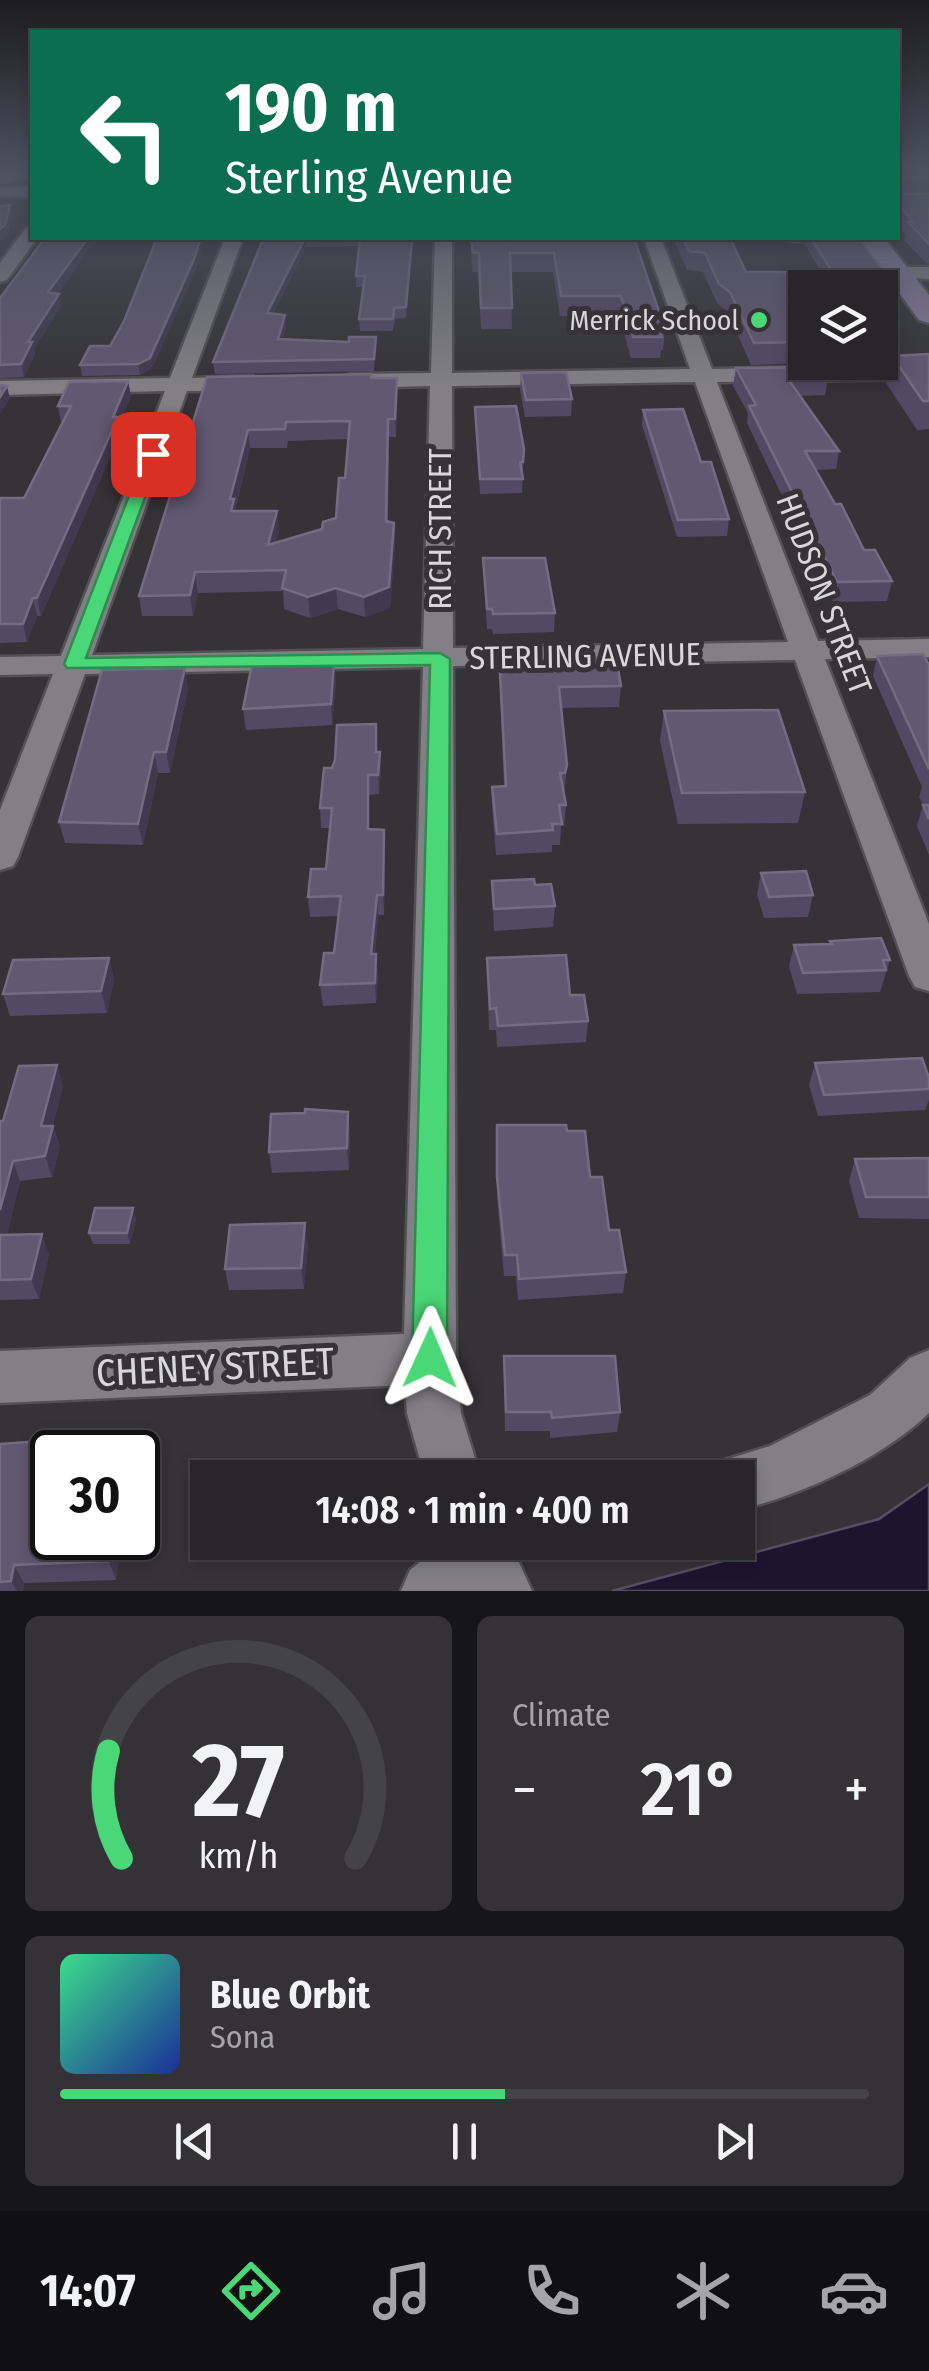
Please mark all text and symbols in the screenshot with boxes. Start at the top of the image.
text: 190 m [225,66,397,150]
icon: left [60,70,190,200]
text: Sterling Avenue [225,151,513,205]
map controls [788,270,898,380]
button: layers [788,270,898,380]
place label: Merrick School [570,304,739,337]
marker: Merrick School [748,309,770,331]
pin [111,412,196,497]
icon: arrive [126,427,181,482]
street label: RICH STREET [421,448,459,610]
street label: HUDSON STREET [768,488,880,700]
street label: STERLING AVENUE [469,635,701,677]
position arrow [378,1306,482,1410]
street label: CHENEY STREET [95,1338,336,1396]
speed limit sign: 30 [30,1430,160,1560]
text: 14:08 · 1 min · 400 m [315,1487,630,1533]
text: Climate [512,1696,611,1734]
text: 27 [192,1719,284,1844]
text: 21° [641,1745,740,1835]
text: − [512,1757,537,1823]
text: + [844,1757,869,1823]
text: km/h [199,1835,278,1877]
text: Blue Orbit [210,1972,370,2018]
text: Sona [210,2018,275,2056]
icon: previous [167,2114,222,2169]
icon: pause [437,2114,492,2169]
icon: next [707,2114,762,2169]
icon: directions [216,2256,286,2326]
icon: music [367,2256,437,2326]
icon: phone [517,2256,587,2326]
icon: climate [668,2256,738,2326]
icon: car [819,2256,889,2326]
text: 14:07 [40,2264,136,2318]

